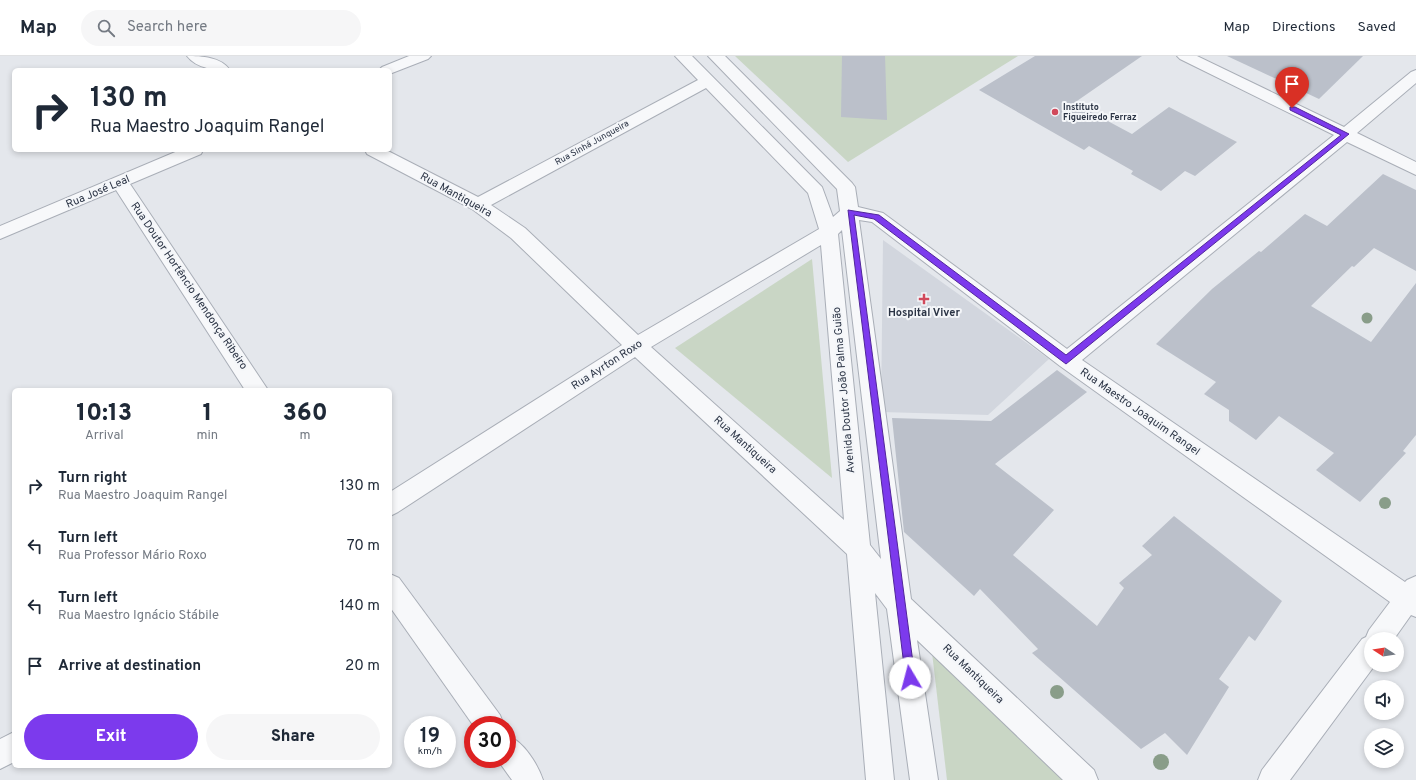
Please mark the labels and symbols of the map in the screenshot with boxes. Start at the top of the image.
pin [1275,67,1309,108]
place label: Instituto Figueiredo Ferraz [1063,102,1137,123]
marker: Instituto Figueiredo Ferraz [1050,107,1060,117]
street label: Rua Sinhá Junqueira [553,118,631,168]
street label: Rua Mantiqueira [418,170,495,221]
street label: Rua José Leal [64,172,132,212]
street label: Rua Doutor Hortêncio Mendonça Ribeiro [128,200,250,372]
marker: Hospital Viver [918,293,930,305]
street label: Avenida Doutor João Palma Guião [830,306,858,474]
place label: Hospital Viver [888,306,961,320]
street label: Rua Ayrton Roxo [569,337,645,393]
street label: Rua Maestro Joaquim Rangel [1077,365,1203,459]
street label: Rua Mantiqueira [711,413,780,477]
north arrow [1364,632,1404,672]
street label: Rua Mantiqueira [939,641,1007,707]
position arrow [889,657,931,699]
speed limit sign: 30 [464,716,516,768]

